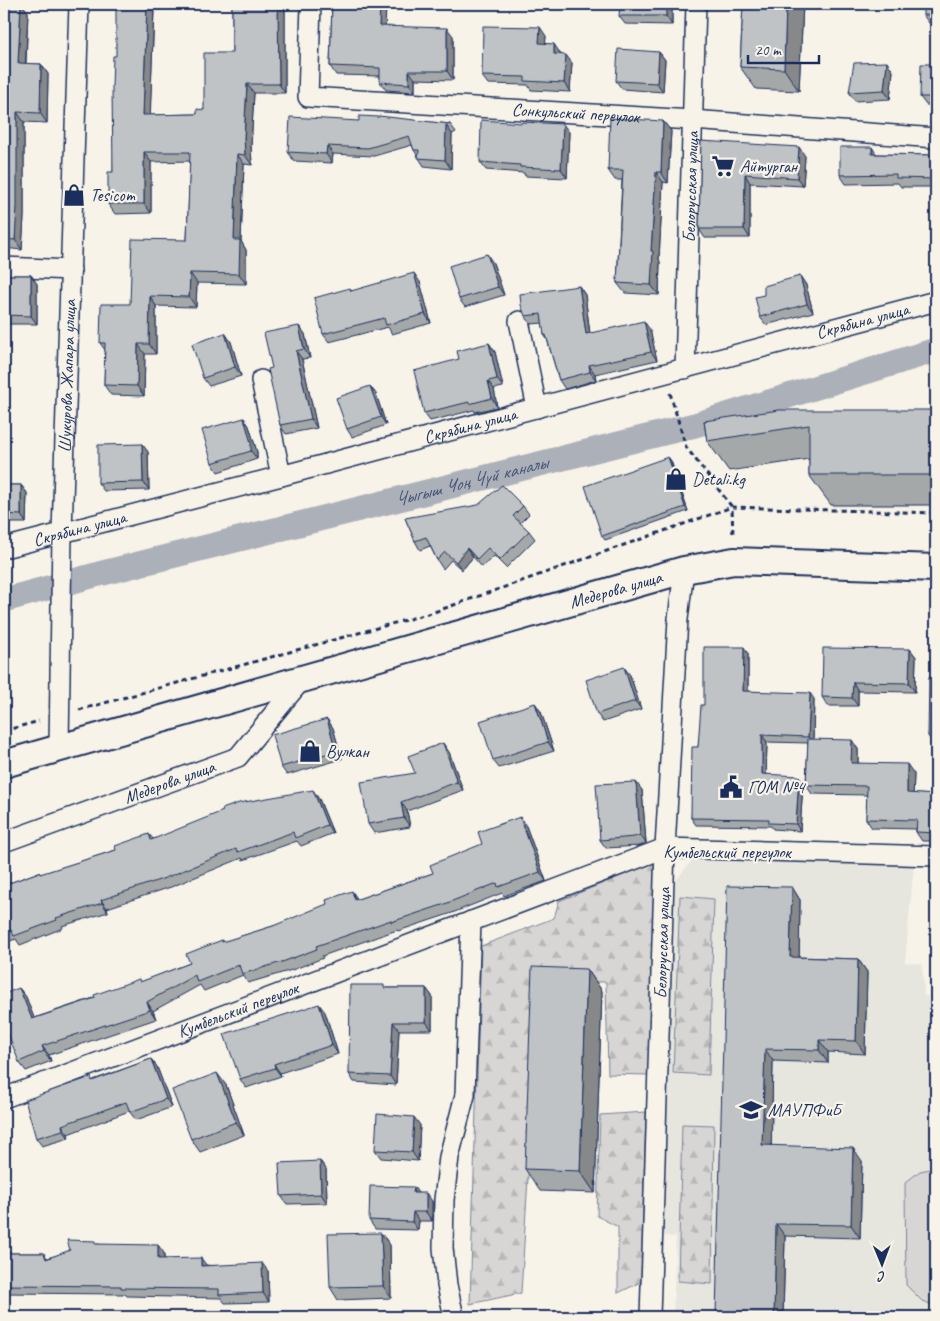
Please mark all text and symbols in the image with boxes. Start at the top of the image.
scale bar [748,32,819,64]
text: 20 m [755,41,782,60]
street label: Сонкульский переулок [511,98,642,128]
street label: Белорусская улица [678,129,703,243]
supermarket icon: Айтурган [710,153,736,179]
place label: Айтурган [740,155,799,177]
shop icon: Tesicom [61,182,87,208]
place label: Tesicom [90,184,136,206]
street label: Скрябина улица [814,297,913,344]
street label: Шукурова Жапара улица [54,298,81,453]
street label: Скрябина улица [421,402,520,448]
water label: Чыгыш Чоң Чүй каналы [392,450,553,512]
shop icon: Detali.kg [663,466,689,492]
place label: Detali.kg [692,468,746,490]
street label: Скрябина улица [31,505,130,551]
street label: Медерова улица [567,566,666,613]
shop icon: Вулкан [297,738,323,764]
place label: Вулкан [326,740,370,762]
street label: Медерова улица [121,755,219,809]
public building icon: ГОМ №4 [718,774,744,800]
place label: ГОМ №4 [748,776,807,798]
street label: Кумбельский переулок [663,841,793,863]
street label: Белорусская улица [649,885,675,999]
street label: Кумбельский переулок [174,976,304,1042]
school or university icon: МАУПФиБ [738,1097,764,1123]
place label: МАУПФиБ [768,1099,843,1121]
north arrow [858,1238,908,1288]
text: С [877,1268,886,1285]

